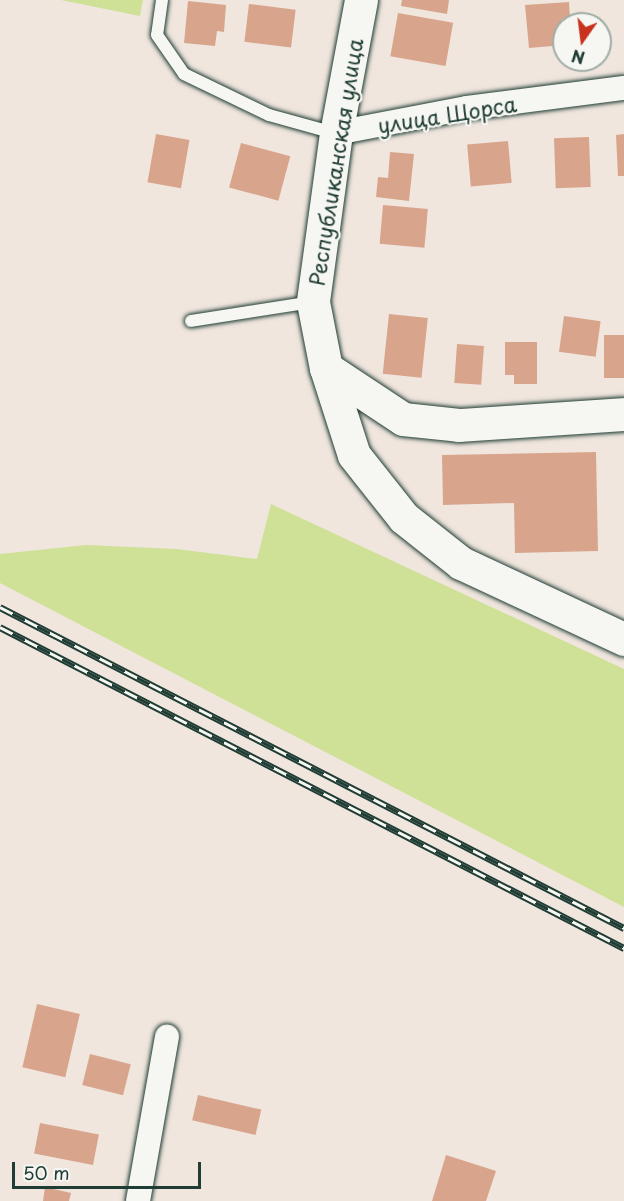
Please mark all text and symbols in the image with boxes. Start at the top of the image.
north arrow [552,12,612,72]
street label: Республиканская улица [303,36,367,288]
text: N [569,44,587,71]
street label: улица Щорса [375,90,519,138]
scale bar [15,1150,204,1188]
text: 50 m [23,1159,70,1186]

